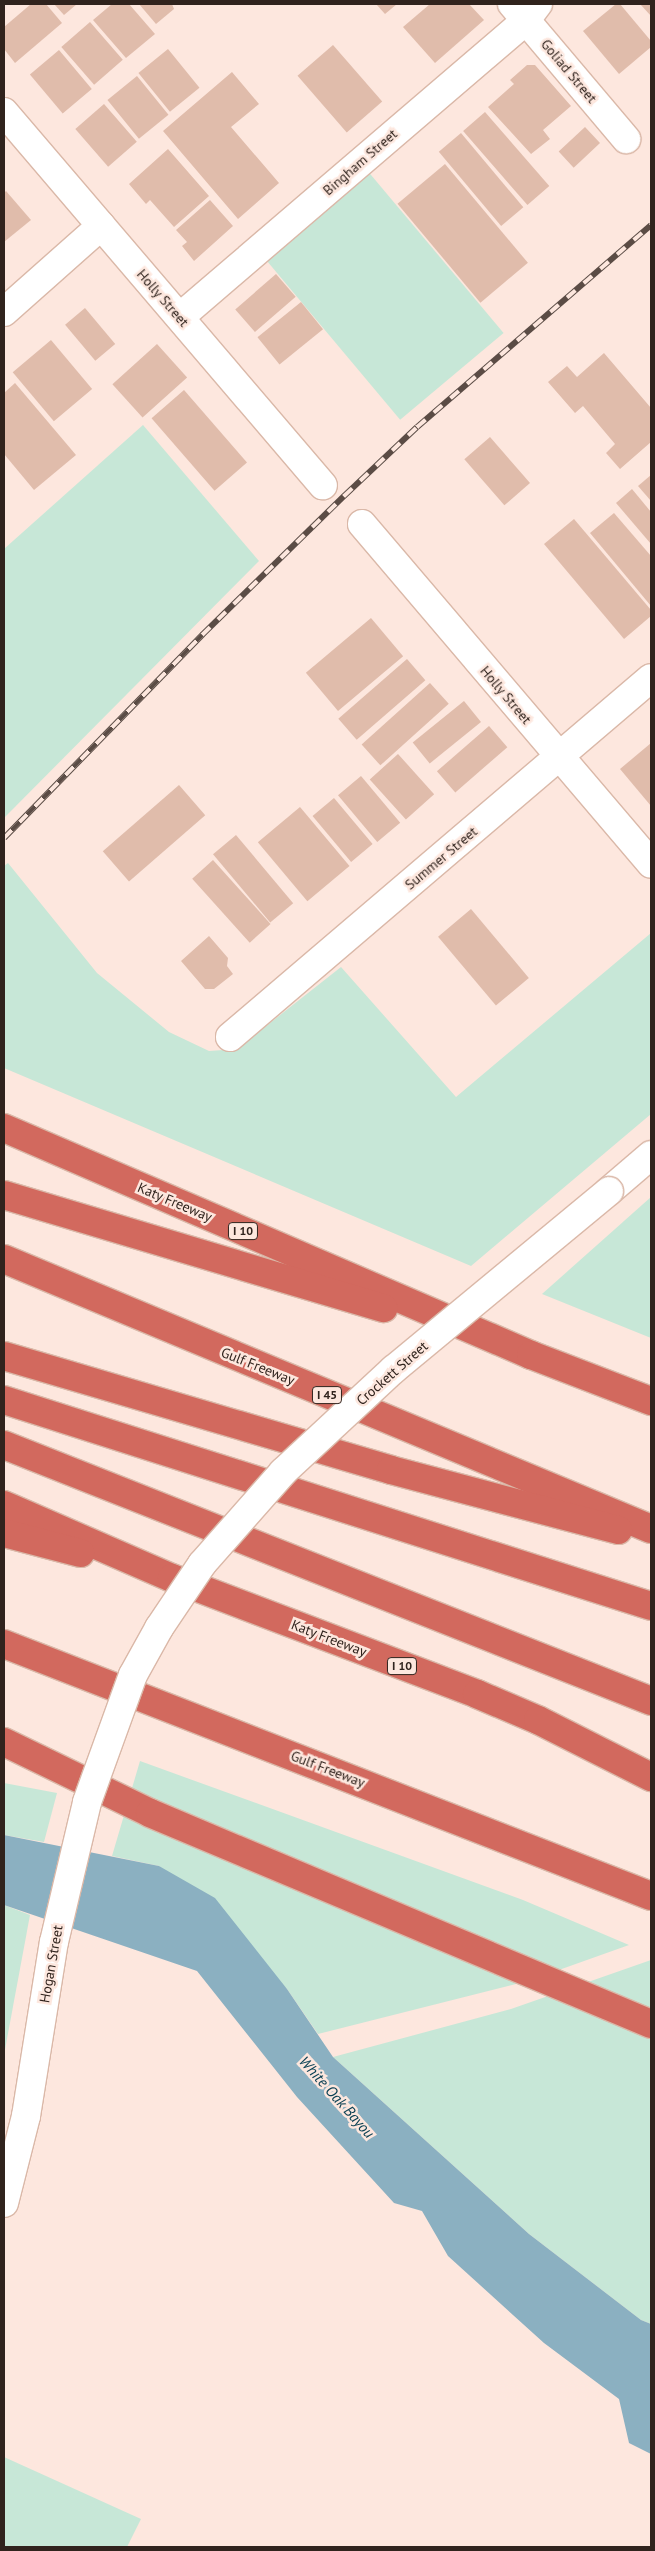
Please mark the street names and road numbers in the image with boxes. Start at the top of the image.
street label: Goliad Street [538,36,600,106]
street label: Bingham Street [320,125,400,199]
street label: Holly Street [133,266,193,330]
street label: Holly Street [477,662,535,728]
street label: Summer Street [401,823,481,893]
street label: Katy Freeway [135,1179,215,1225]
road number: I 10 [227,1222,259,1240]
street label: Crockett Street [353,1337,431,1409]
street label: Gulf Freeway [219,1344,297,1388]
road number: I 45 [311,1386,343,1404]
street label: Katy Freeway [289,1616,369,1660]
road number: I 10 [386,1656,418,1675]
street label: Gulf Freeway [289,1747,367,1791]
street label: Hogan Street [36,1924,66,2004]

